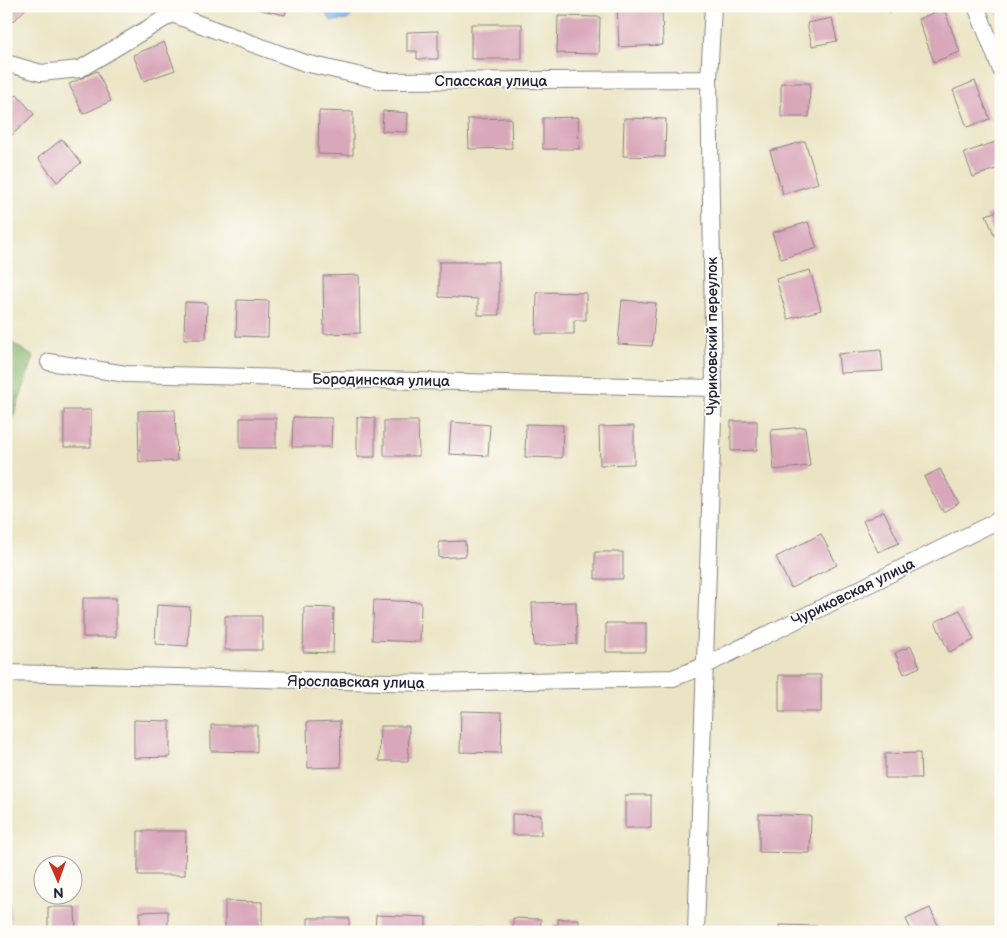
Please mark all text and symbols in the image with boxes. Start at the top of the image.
street label: Спасская улица [435,72,548,91]
street label: Чуриковский переулок [703,257,722,415]
street label: Бородинская улица [312,370,450,391]
street label: Чуриковская улица [788,554,918,631]
street label: Ярославская улица [287,672,425,693]
north arrow [32,856,82,906]
text: N [53,884,64,901]

